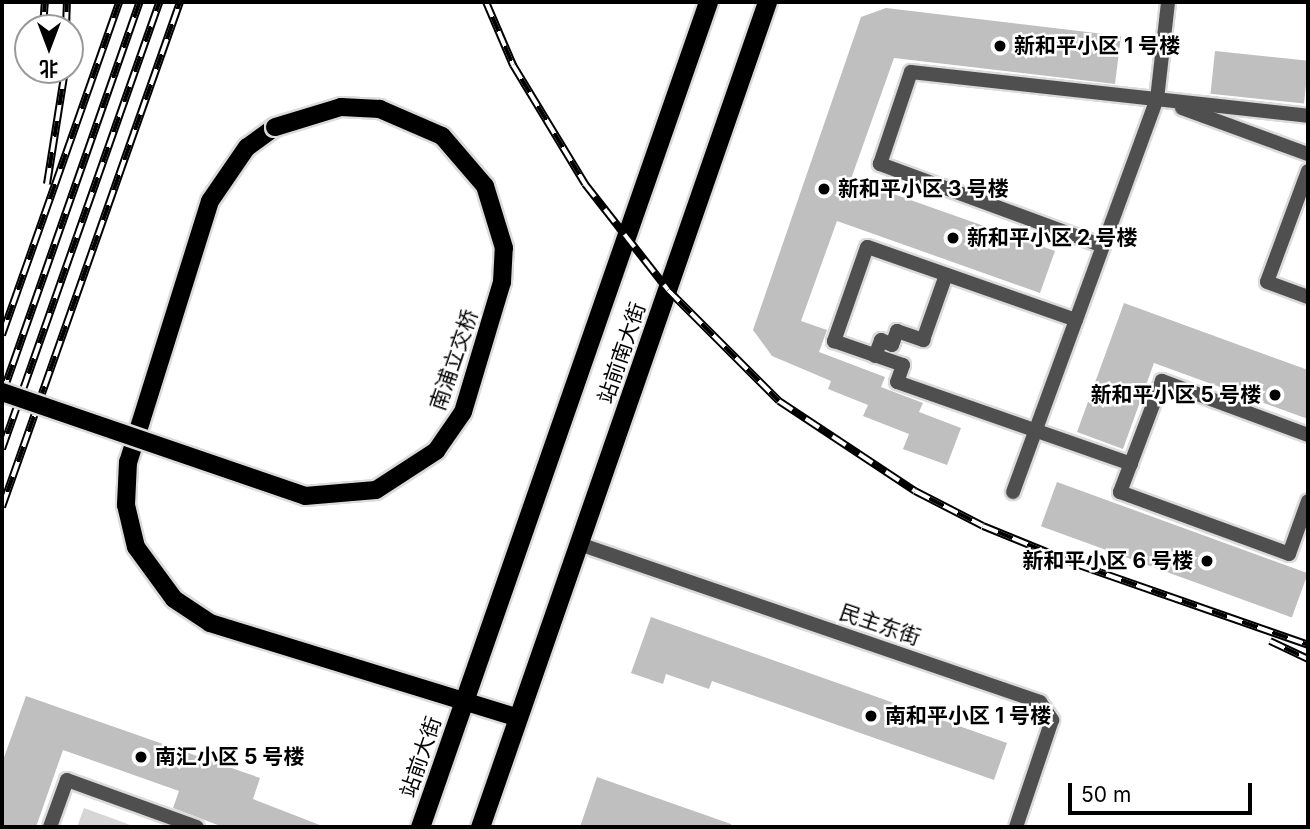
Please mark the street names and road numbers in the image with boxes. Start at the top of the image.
street label: 站前南大街 [593,299,651,407]
street label: 南浦立交桥 [425,306,483,414]
street label: 民主东街 [836,599,924,651]
street label: 站前大街 [395,713,447,801]

